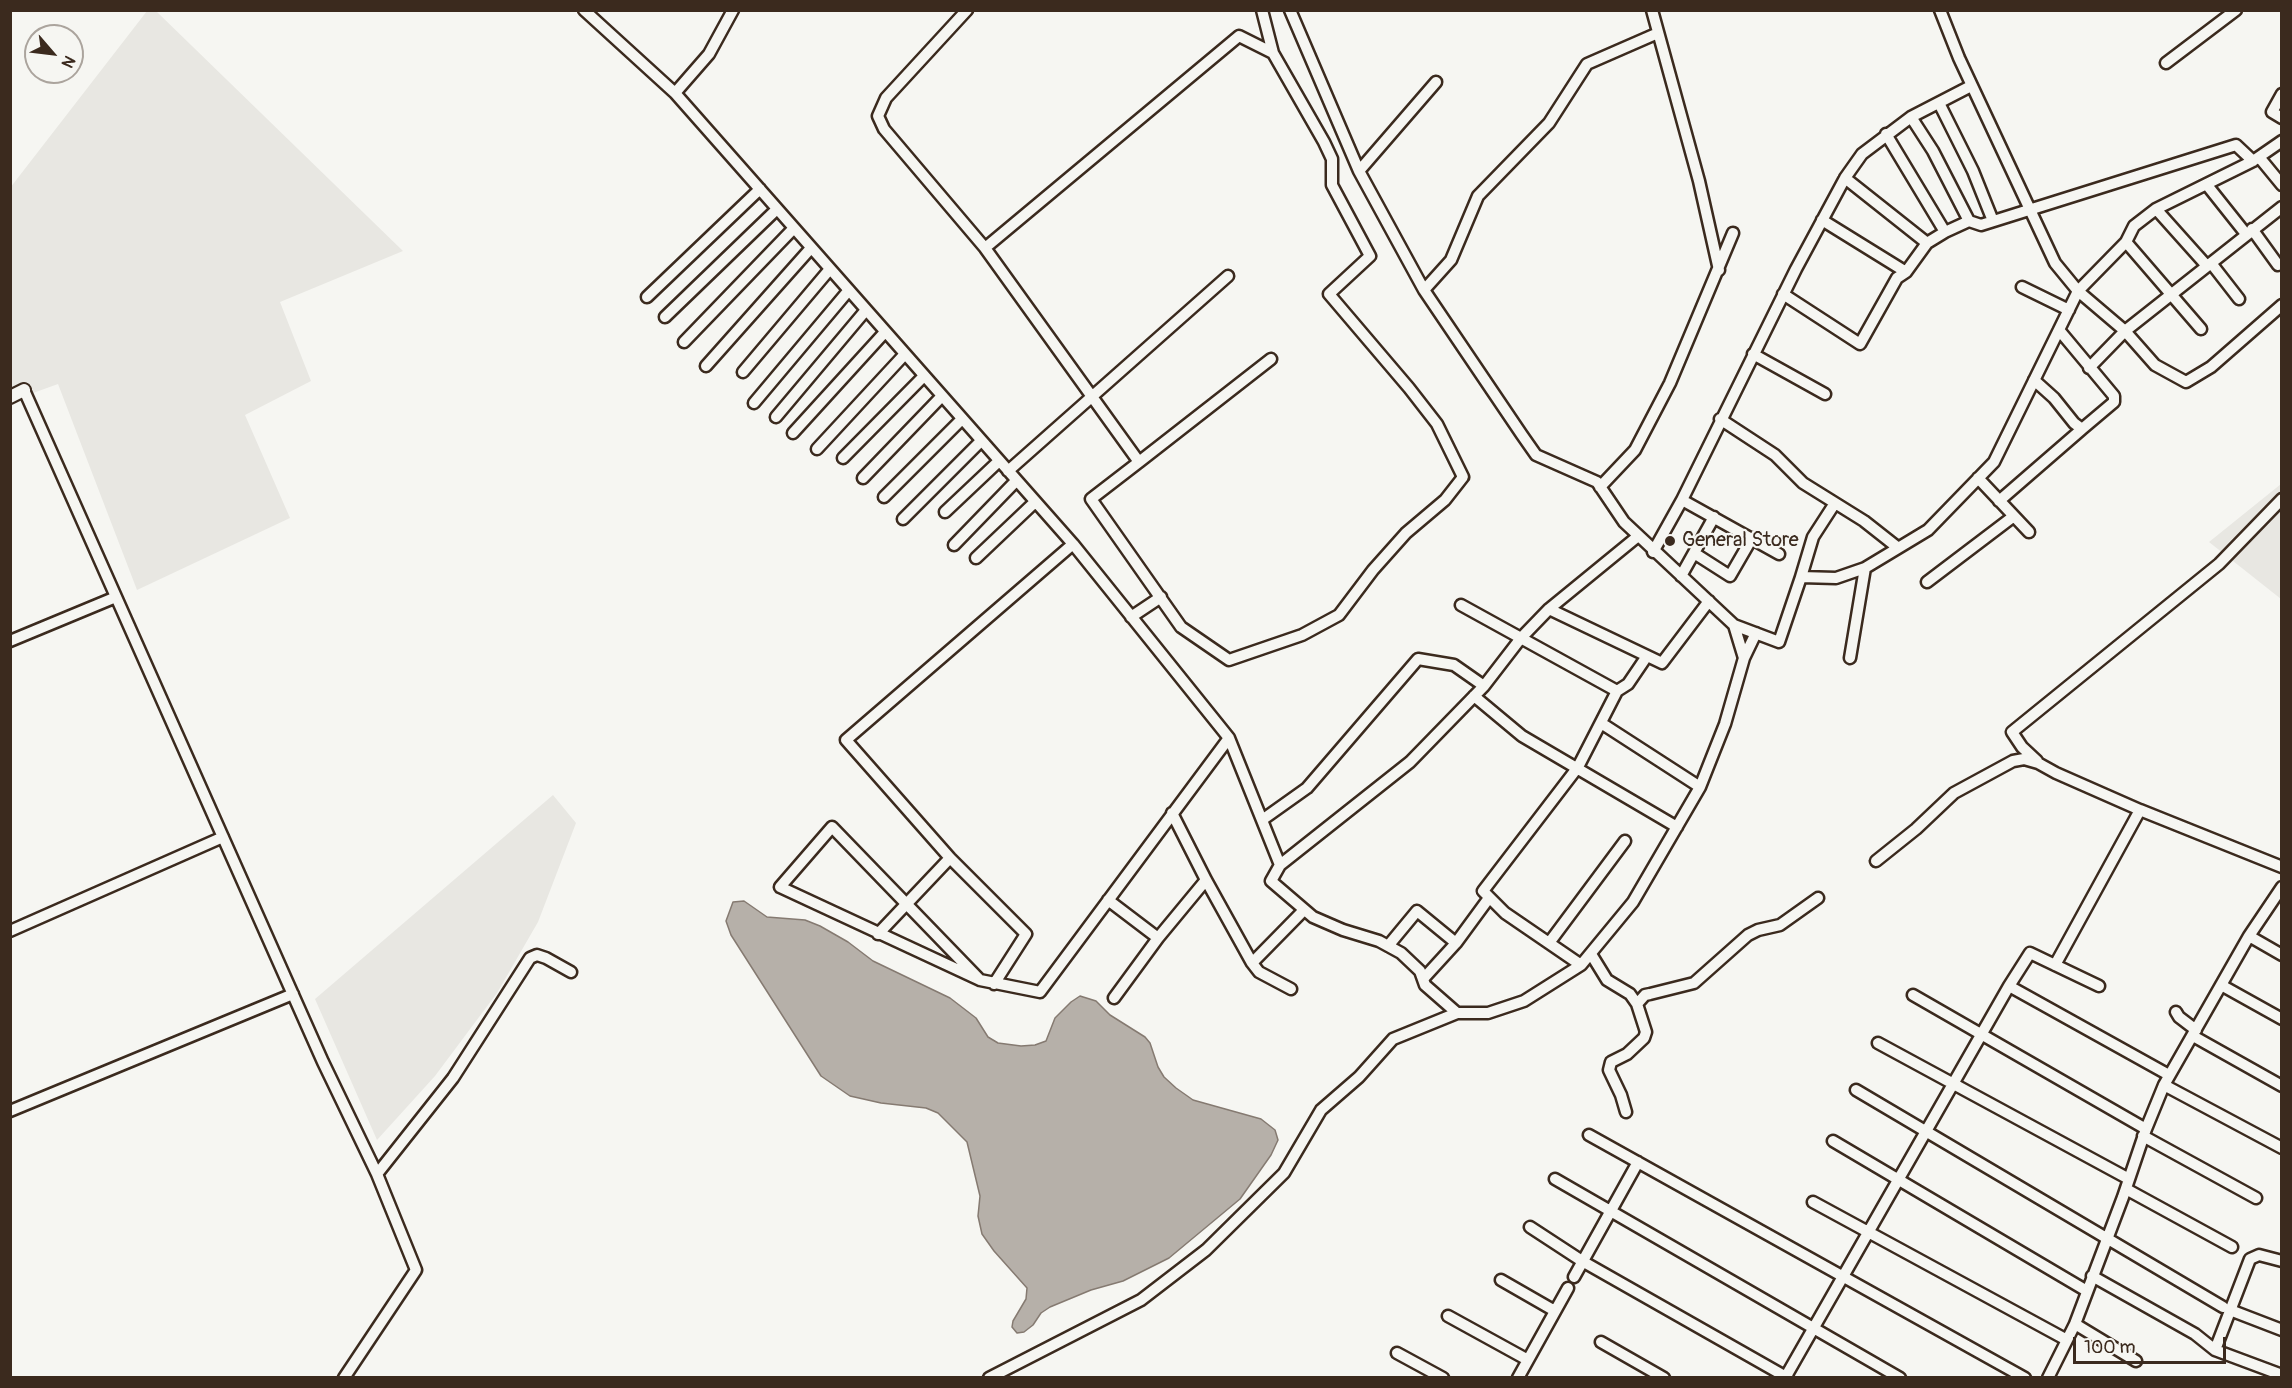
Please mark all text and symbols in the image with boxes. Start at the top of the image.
north arrow [24,24,84,84]
text: N [57,52,80,71]
place label: General Store [1682,529,1798,553]
marker: General Store [1663,534,1677,548]
scale bar [2076,1325,2229,1363]
text: 100 m [2084,1336,2136,1359]

